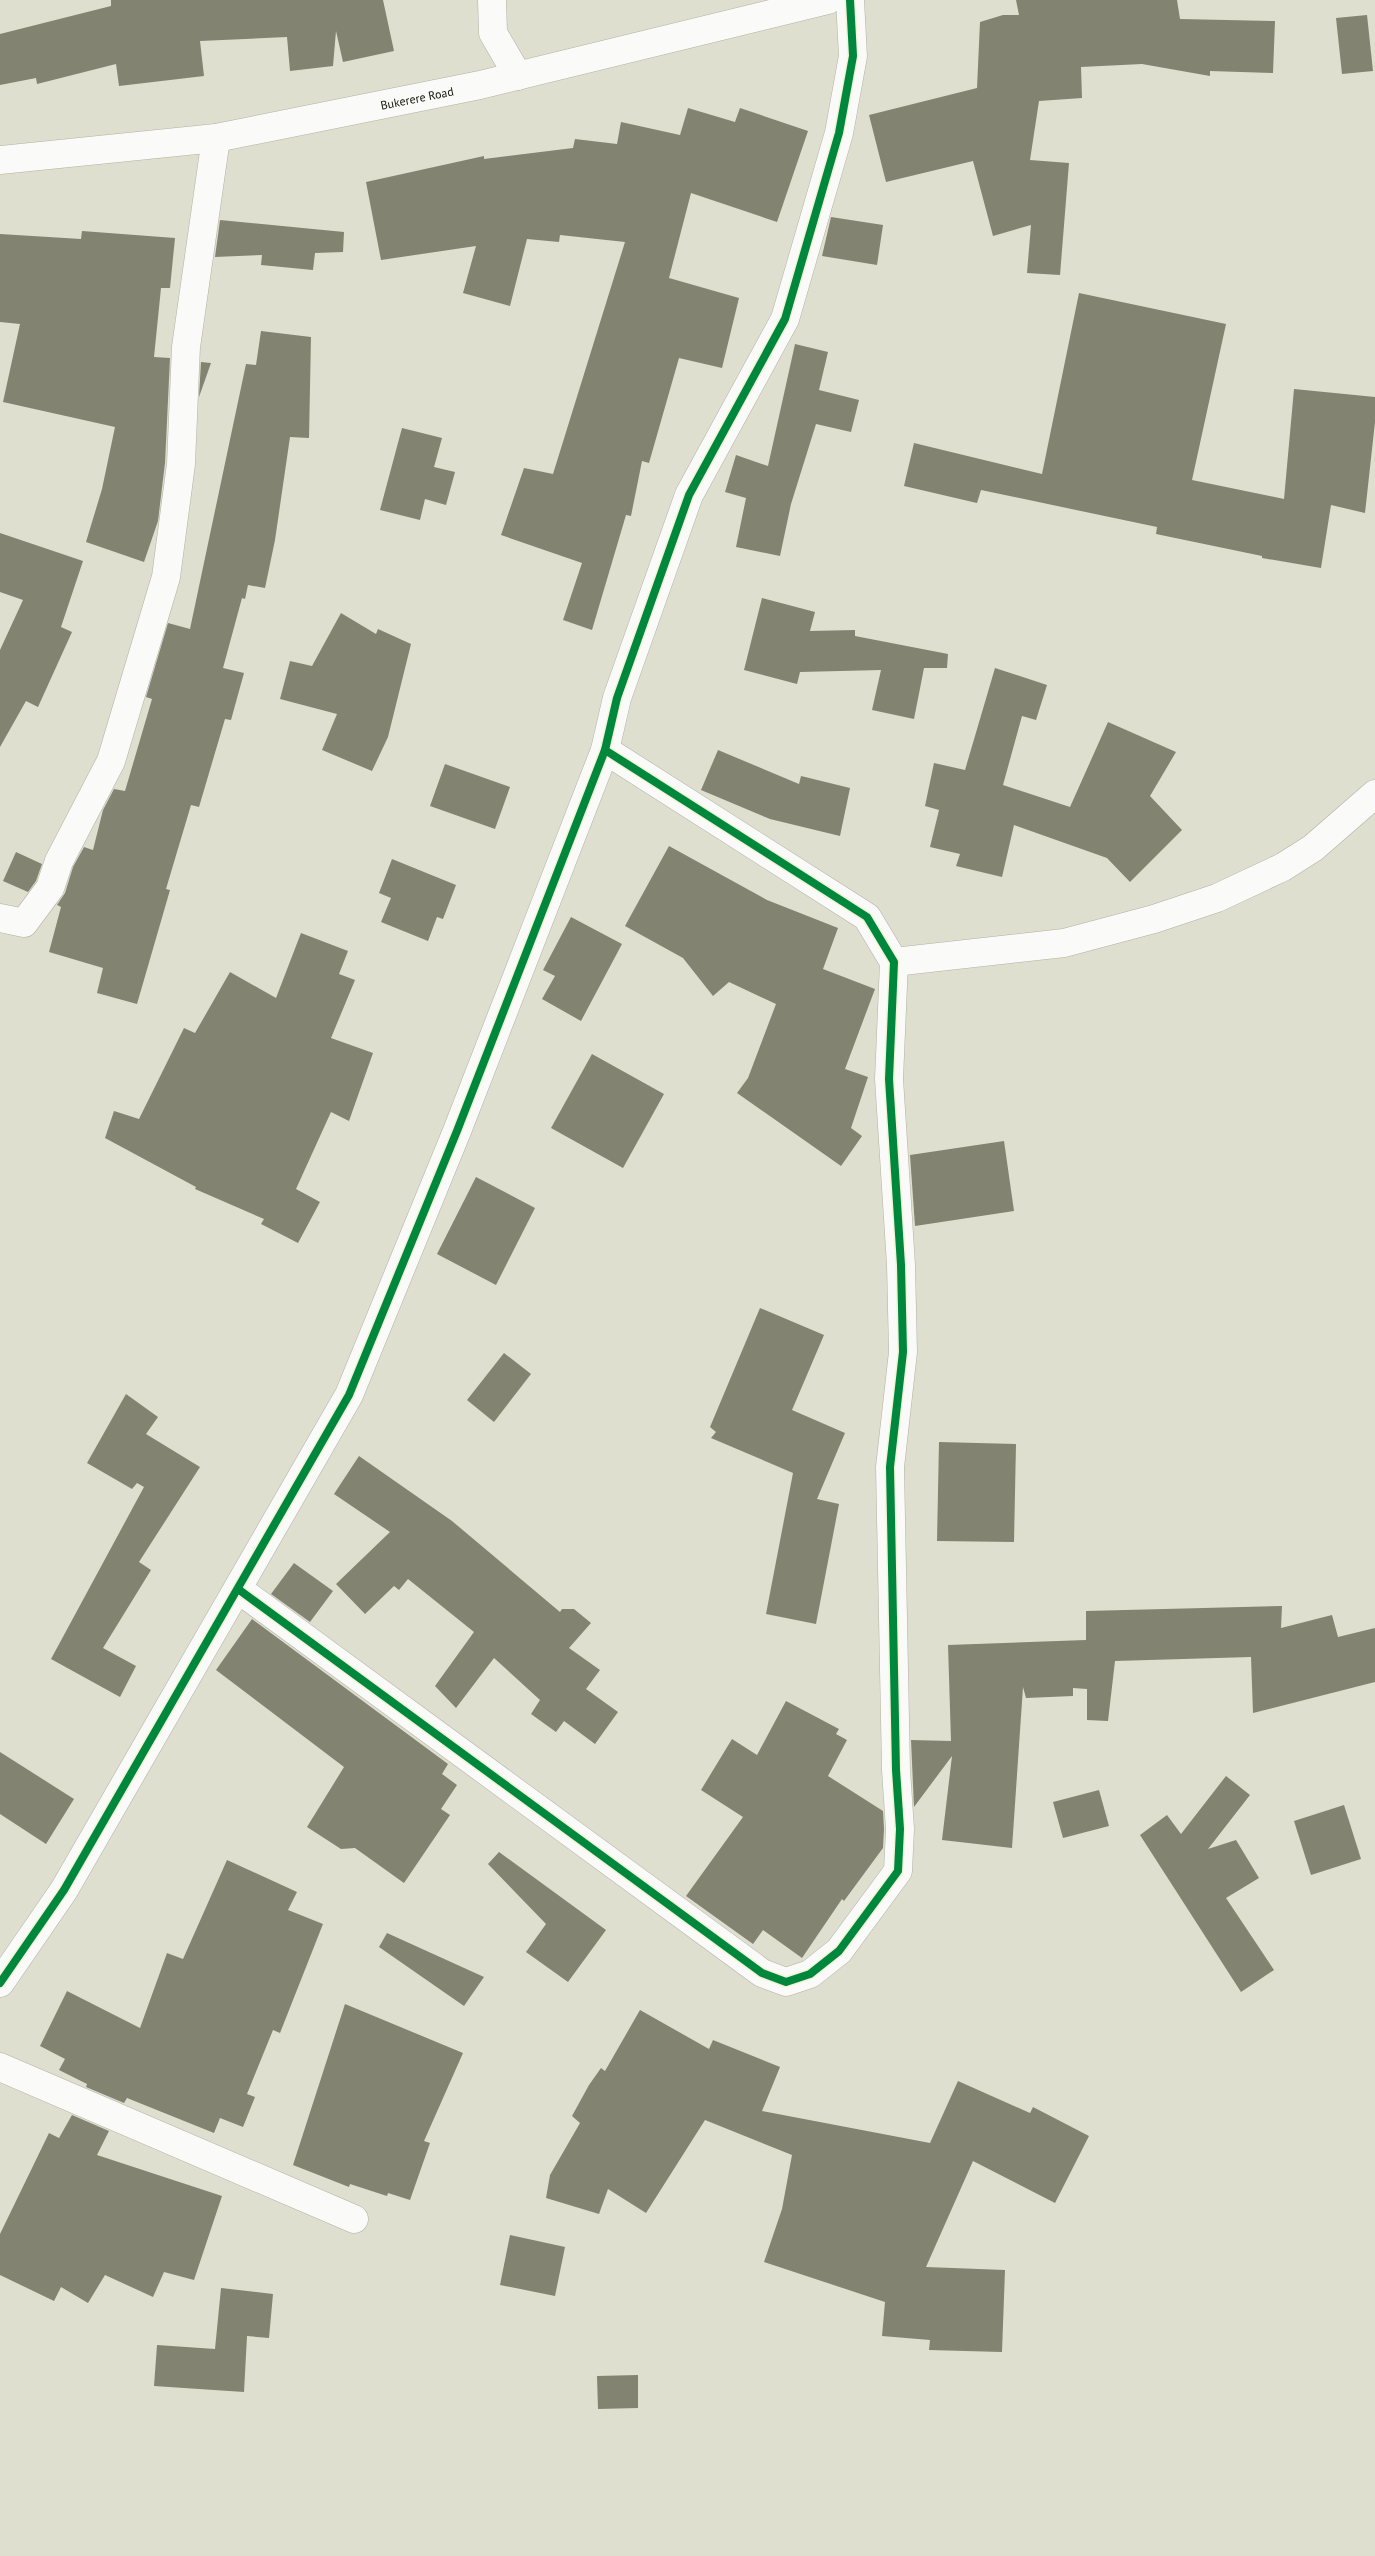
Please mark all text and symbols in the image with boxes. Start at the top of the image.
street label: Bukerere Road [379,83,455,112]

